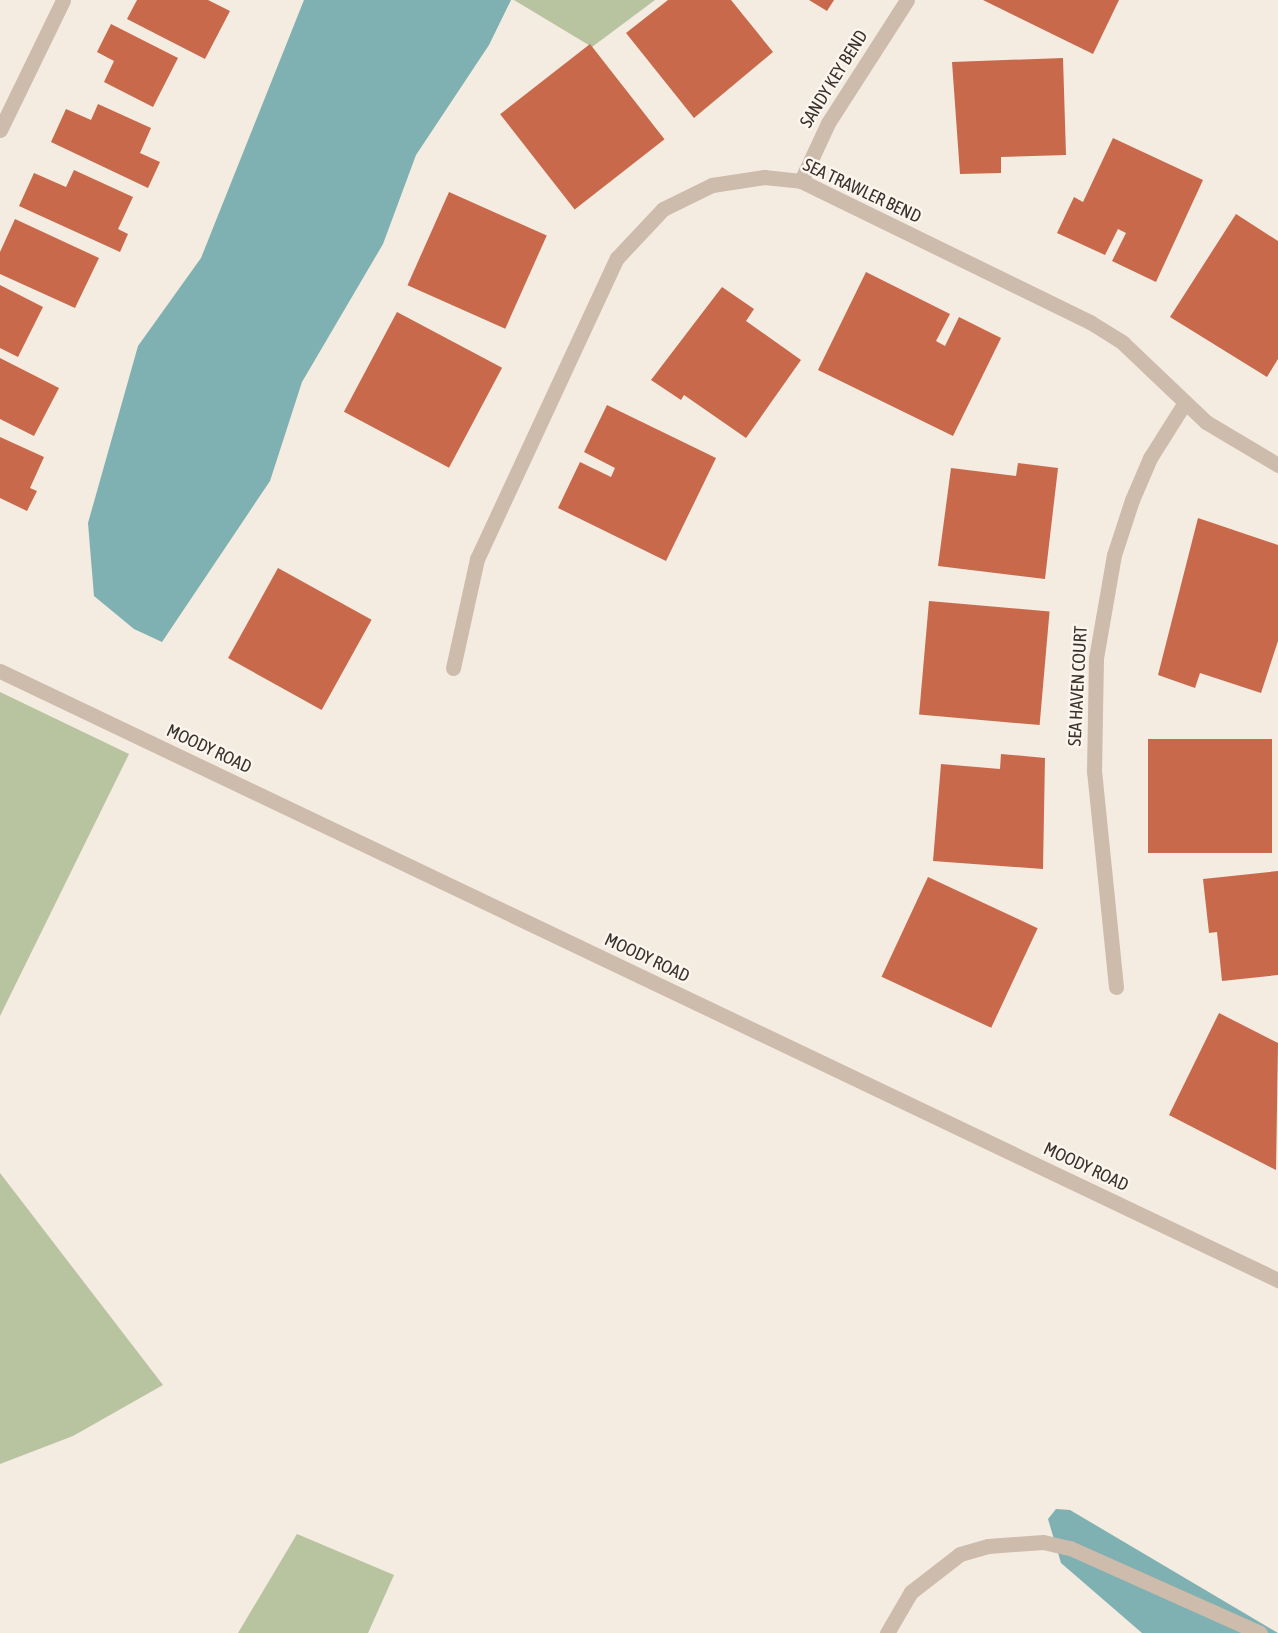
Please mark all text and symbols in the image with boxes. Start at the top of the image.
street label: SANDY KEY BEND [795,26,873,132]
street label: SEA TRAWLER BEND [799,154,925,228]
street label: SEA HAVEN COURT [1064,625,1092,747]
street label: MOODY ROAD [163,720,255,778]
street label: MOODY ROAD [601,929,693,987]
street label: MOODY ROAD [1040,1138,1132,1196]

